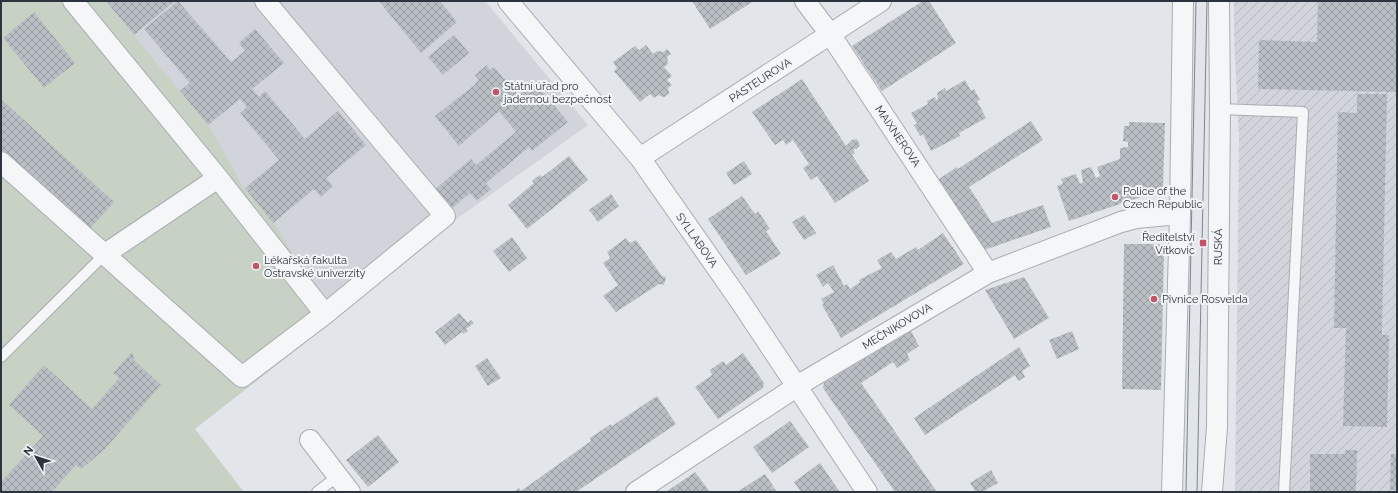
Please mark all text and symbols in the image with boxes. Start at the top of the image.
street label: PASTEUROVA [727,55,794,105]
place label: Státní úřad pro jadernou bezpečnost [502,80,612,106]
marker: Státní úřad pro jadernou bezpečnost [491,87,501,97]
street label: MAIXNEROVA [872,103,923,170]
place label: Police of the Czech Republic [1123,185,1203,211]
marker: Police of the Czech Republic [1110,192,1120,202]
street label: SYLLABOVA [673,211,720,270]
street label: RUSKÁ [1211,228,1225,265]
place label: Ředitelství Vítkovic [1142,230,1196,257]
marker: Ředitelství Vítkovic [1198,238,1208,248]
place label: Lékařská fakulta Ostravské univerzity [264,254,366,280]
marker: Lékařská fakulta Ostravské univerzity [251,261,261,271]
place label: Pivnice Rosvelda [1162,293,1248,306]
marker: Pivnice Rosvelda [1149,294,1159,304]
street label: MEČNIKOVOVA [860,299,935,352]
north arrow [16,437,56,477]
text: N [21,444,36,458]

